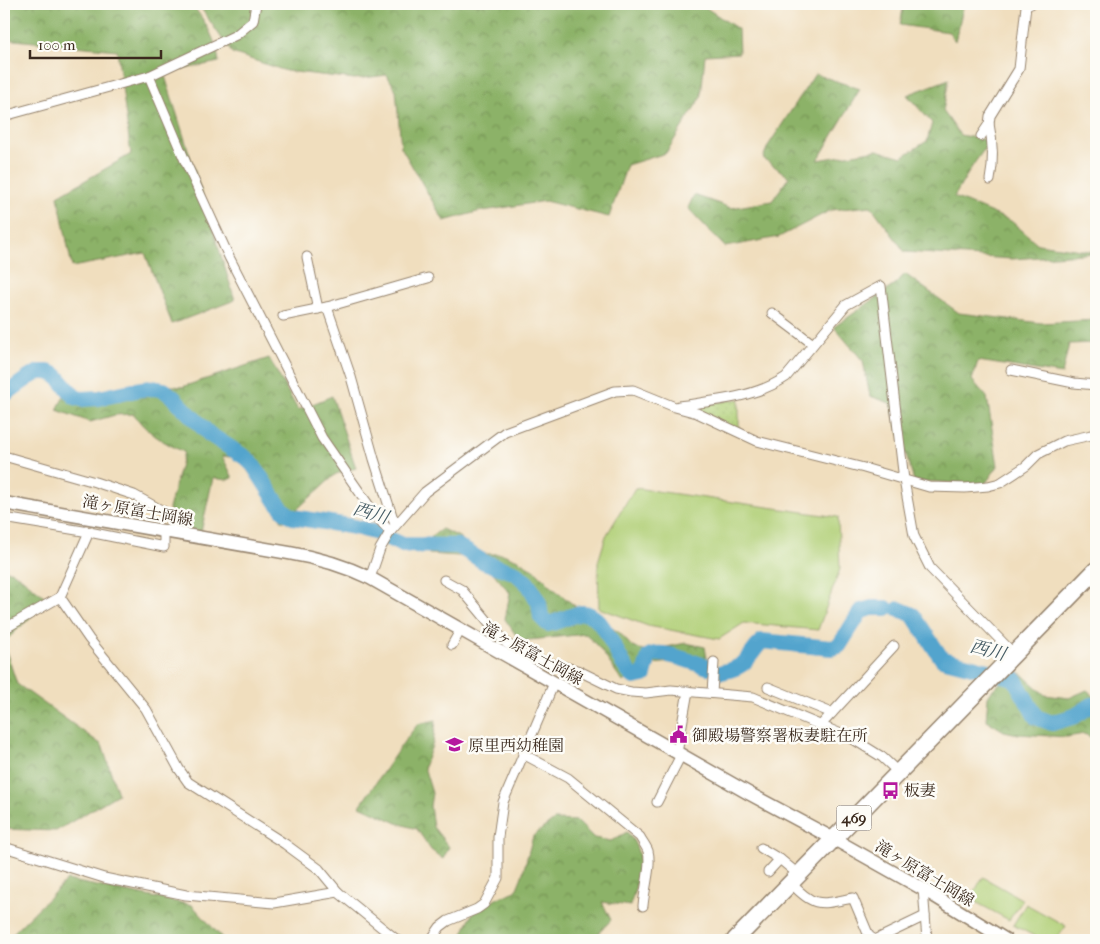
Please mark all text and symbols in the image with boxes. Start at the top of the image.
scale bar [30,28,161,60]
text: 100 m [38,36,76,54]
street label: 滝ヶ原富士岡線 [81,491,195,530]
water label: 西川 [351,498,393,529]
street label: 滝ヶ原富士岡線 [479,618,586,689]
water label: 西川 [968,636,1010,666]
public building icon: 御殿場警察署板妻駐在所 [668,725,688,745]
place label: 御殿場警察署板妻駐在所 [692,726,868,745]
school or university icon: 原里西幼稚園 [444,735,464,755]
place label: 原里西幼稚園 [468,736,564,755]
bus stop icon: 板妻 [880,780,900,800]
place label: 板妻 [904,781,936,800]
road number: 469 [836,806,872,830]
street label: 滝ヶ原富士岡線 [872,836,978,910]

